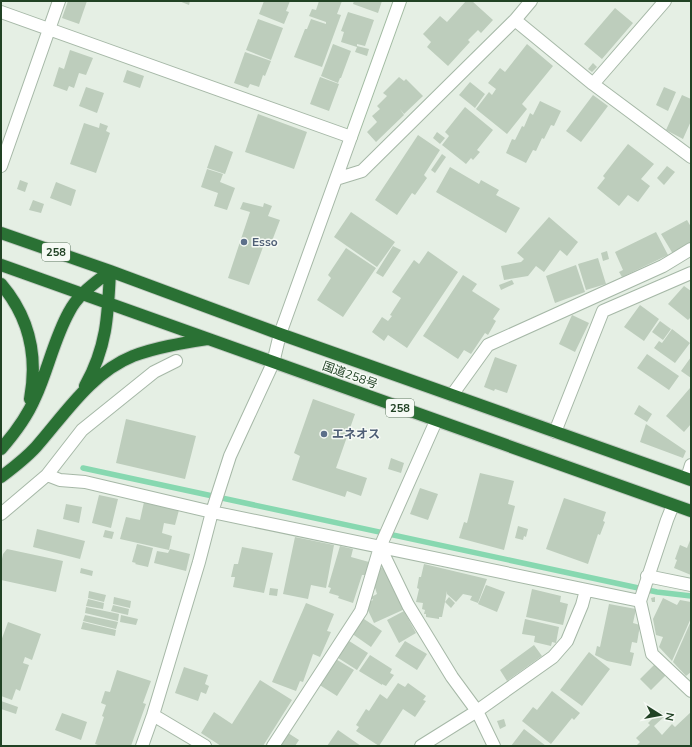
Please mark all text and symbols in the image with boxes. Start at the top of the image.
place label: Esso [252,234,278,250]
marker: Esso [239,237,249,247]
road number: 258 [42,243,70,261]
street label: 国道258号 [320,358,380,392]
road number: 258 [386,399,414,417]
place label: エネオス [332,426,380,442]
marker: エネオス [319,429,329,439]
north arrow [640,695,680,735]
text: N [661,711,677,722]

